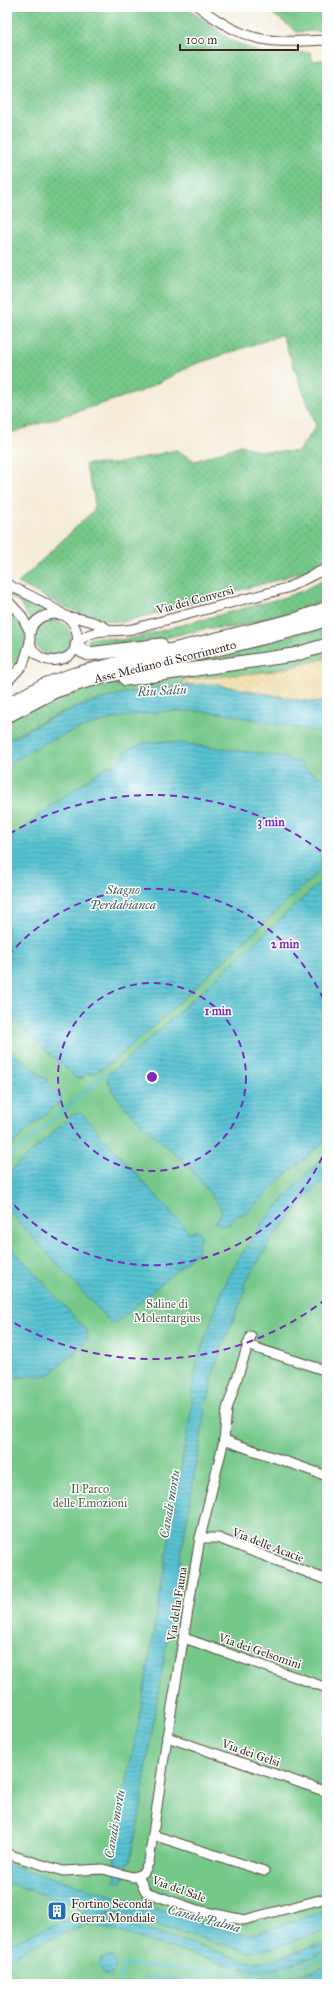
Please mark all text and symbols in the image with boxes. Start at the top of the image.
scale bar [180,26,298,52]
text: 100 m [186,33,217,47]
street label: Via dei Conversi [154,583,236,617]
street label: Asse Mediano di Scorrimento [92,638,237,686]
water label: Riu Saliu [136,682,187,700]
text: 3 min [257,815,285,830]
water label: Stagno Perdabianca [90,882,156,913]
text: 2 min [271,937,300,951]
text: 1 min [204,1004,232,1018]
centre of rings [145,1070,159,1084]
park label: Saline di Molentargius [134,1297,200,1326]
water label: Canali mortu [156,1468,184,1540]
park label: Il Parco delle Emozioni [53,1482,128,1510]
street label: Via delle Acacie [229,1525,306,1565]
street label: Via della Fauna [164,1565,190,1643]
street label: Via dei Gelsomini [216,1630,304,1672]
street label: Via dei Gelsi [219,1736,283,1770]
water label: Canali mortu [101,1788,129,1860]
street label: Via del Sale [149,1872,208,1905]
place label: Fortino Seconda Guerra Mondiale [71,1897,155,1925]
building icon: Fortino Seconda Guerra Mondiale [46,1900,68,1922]
water label: Canale Palma [166,1902,242,1936]

